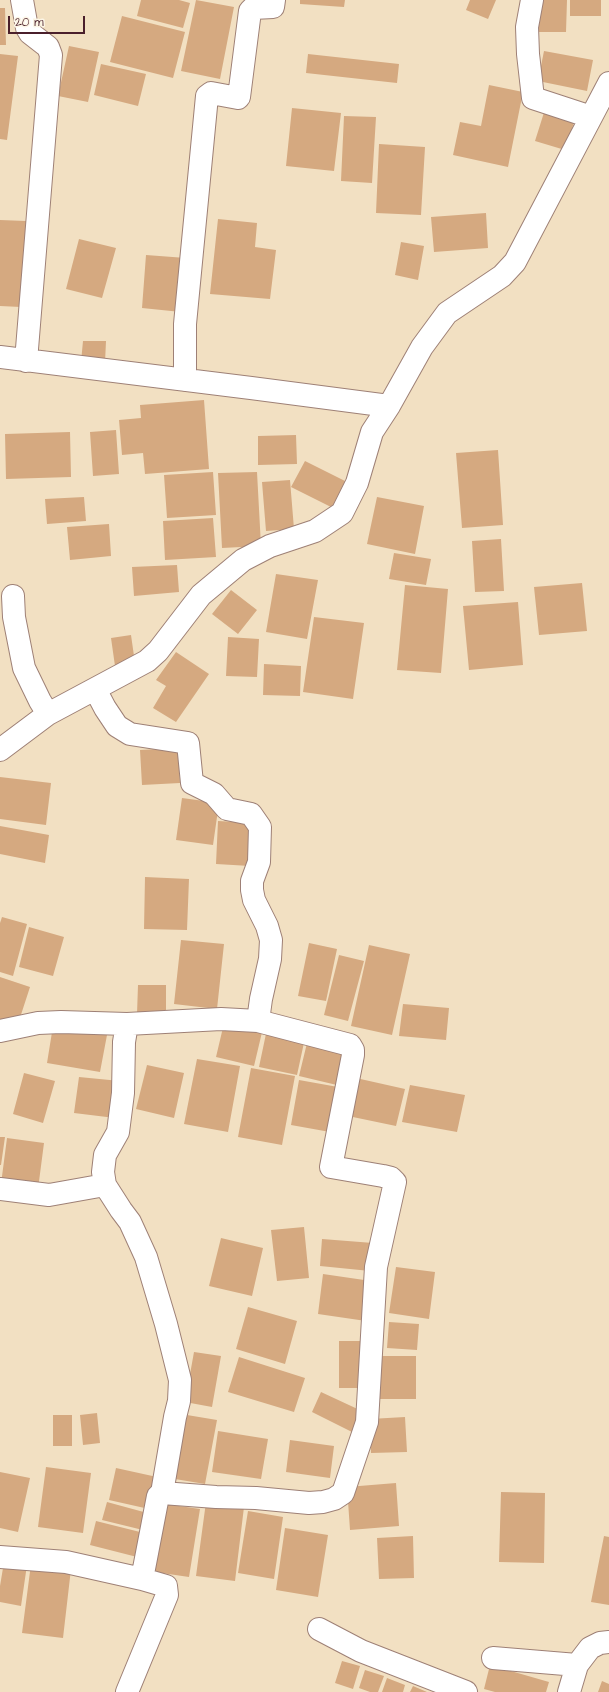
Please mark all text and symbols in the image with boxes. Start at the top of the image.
scale bar [10,8,87,34]
text: 20 m [15,14,44,31]

